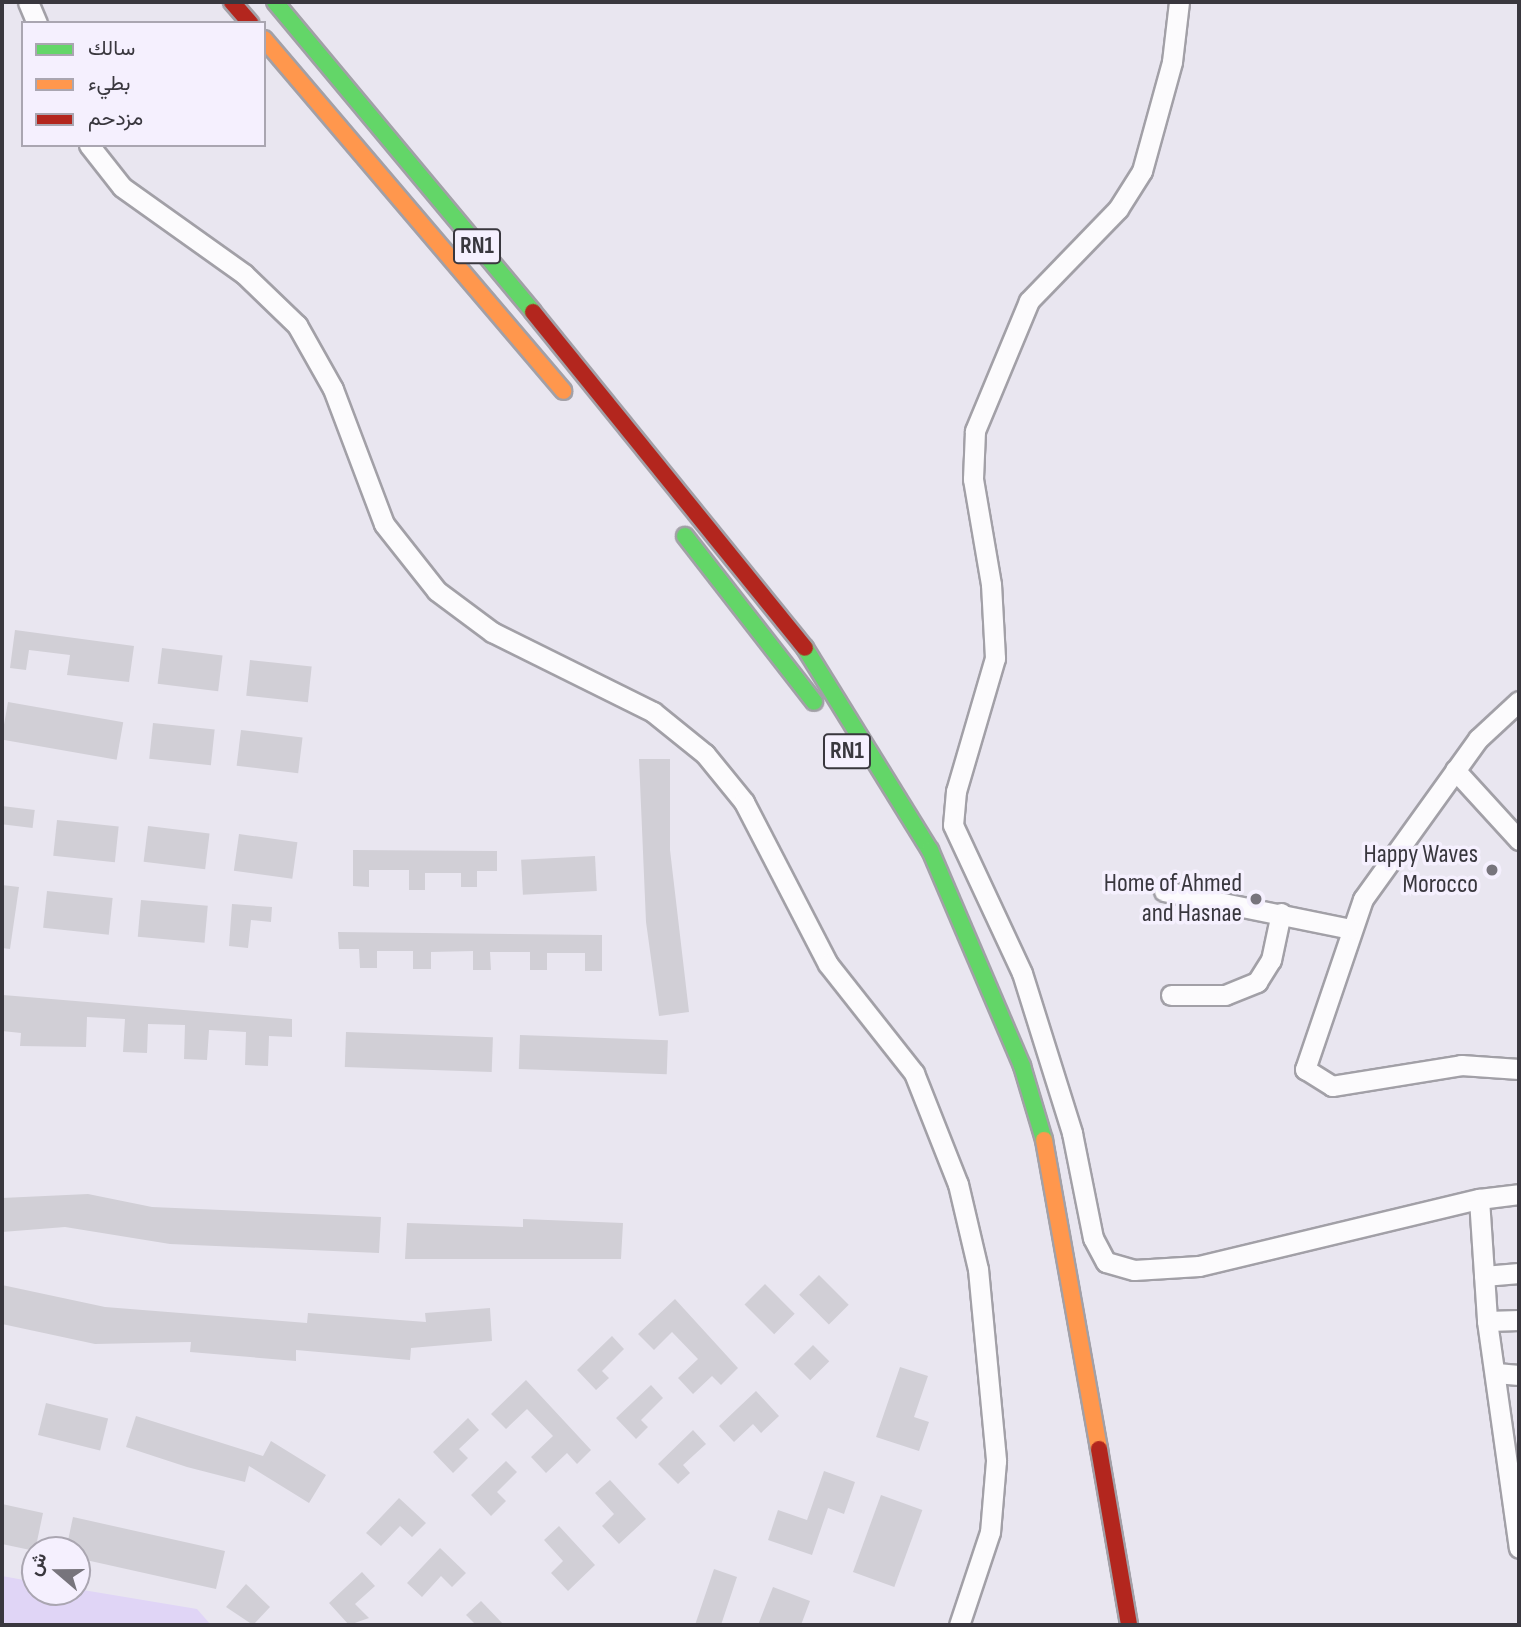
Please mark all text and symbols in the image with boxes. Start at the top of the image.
legend [21,21,266,147]
text: سالك [88,36,135,61]
text: بطيء [88,71,131,96]
text: مزدحم [88,106,143,131]
road number: RN1 [452,226,502,267]
road number: RN1 [822,730,872,772]
place label: Happy Waves Morocco [1364,839,1478,900]
marker: Happy Waves Morocco [1484,862,1500,878]
place label: Home of Ahmed and Hasnae [1104,868,1242,930]
marker: Home of Ahmed and Hasnae [1248,891,1264,907]
north arrow [21,1536,91,1606]
text: ش [23,1550,52,1579]

